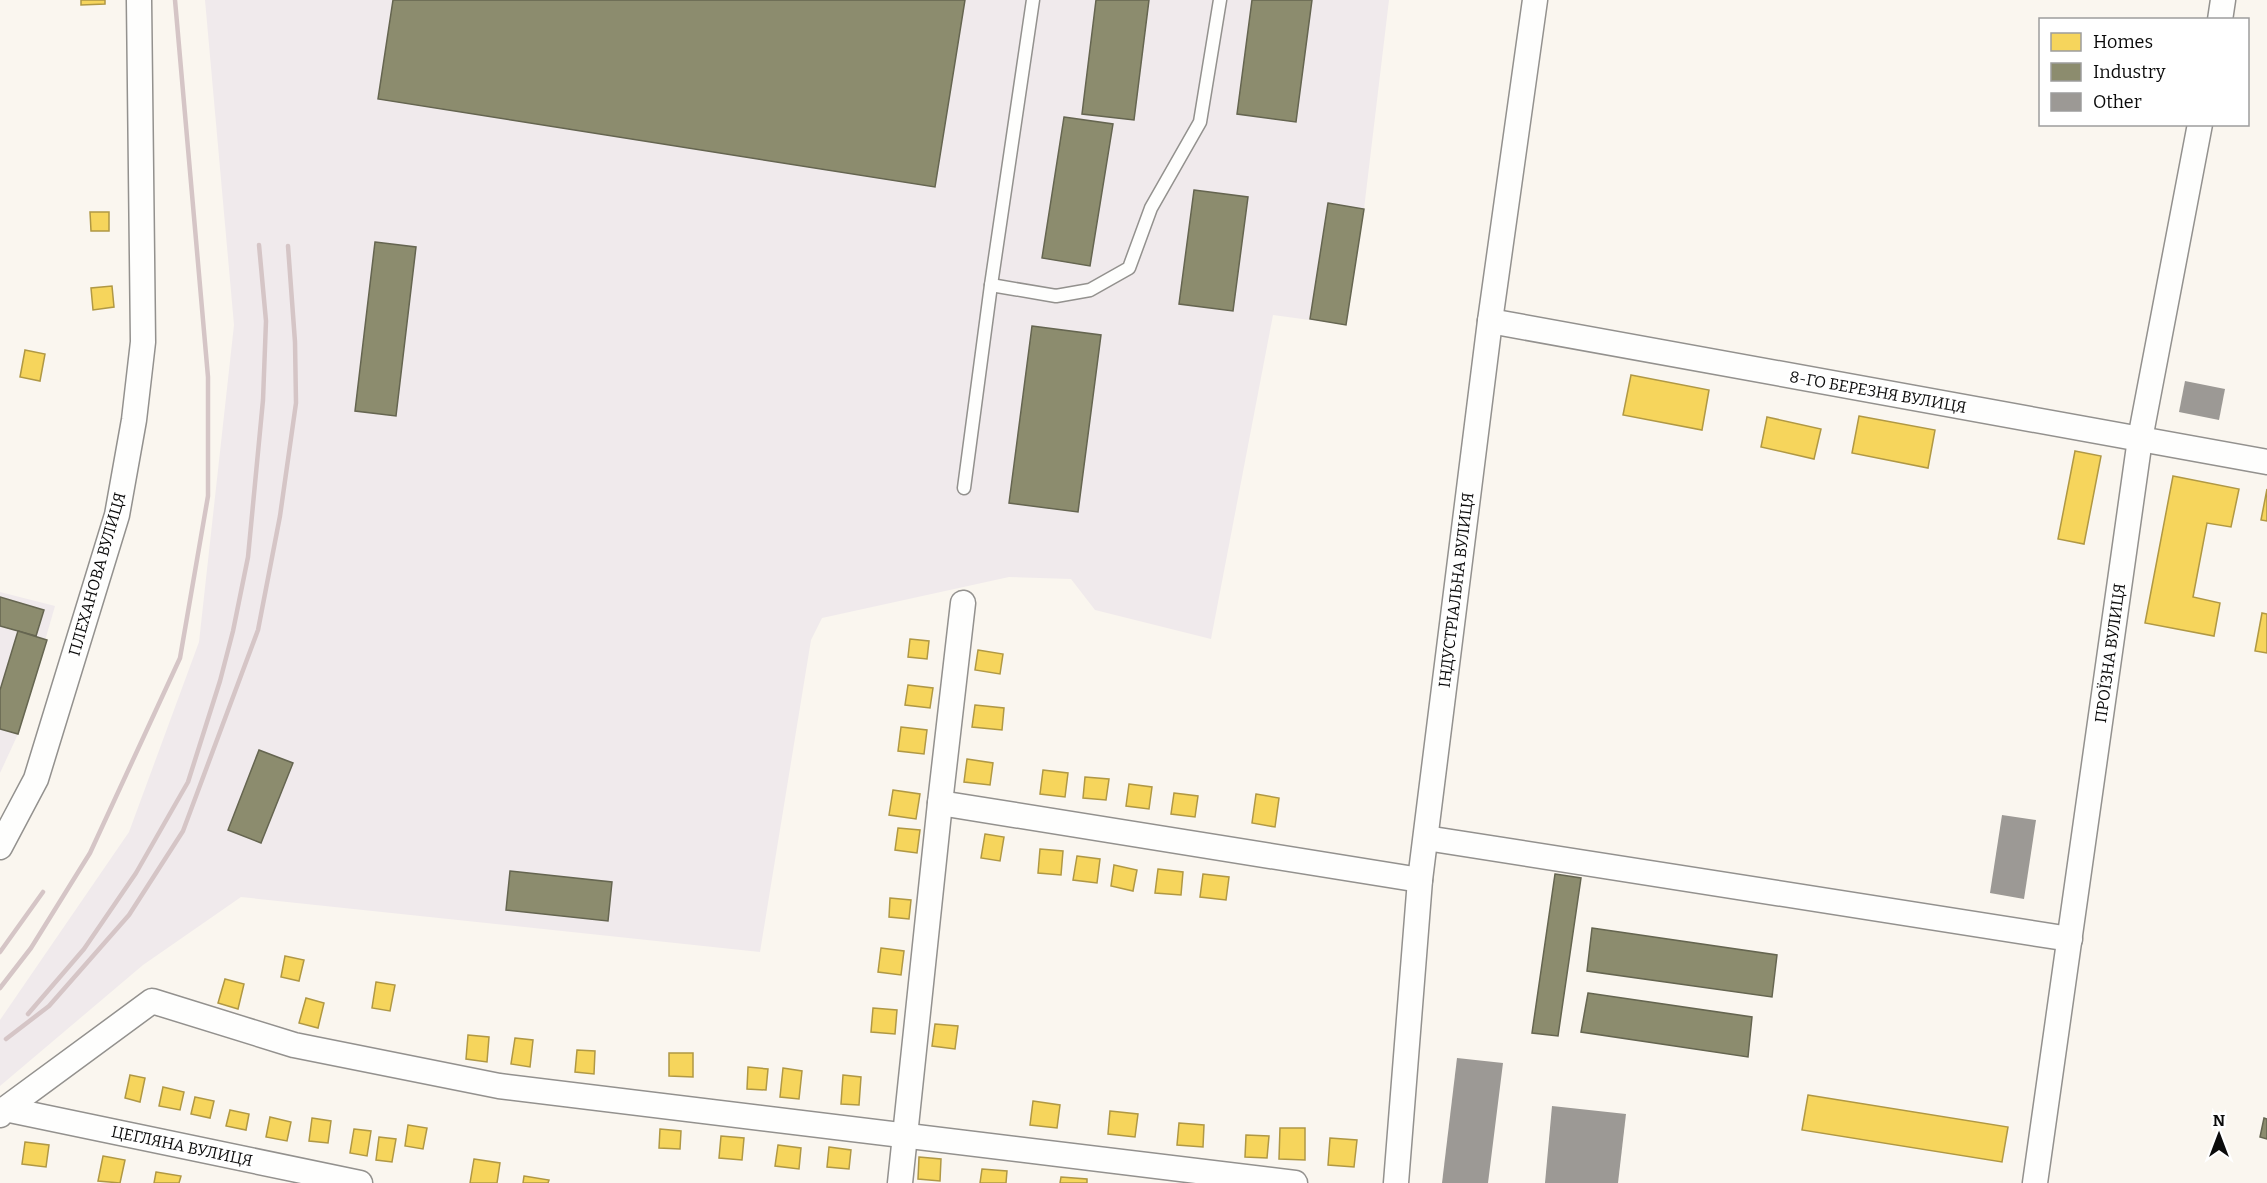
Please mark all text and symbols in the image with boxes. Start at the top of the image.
legend [2039,18,2249,126]
text: Homes [2093,31,2153,53]
text: Industry [2093,61,2166,83]
text: Other [2093,91,2142,113]
street label: 8-ГО БЕРЕЗНЯ ВУЛИЦЯ [1788,367,1968,417]
street label: ПЛЕХАНОВА ВУЛИЦЯ [65,490,129,658]
street label: ІНДУСТРІАЛЬНА ВУЛИЦЯ [1435,491,1477,689]
street label: ПРОЇЗНА ВУЛИЦЯ [2091,582,2129,724]
north arrow [2189,1105,2249,1165]
text: N [2213,1111,2225,1130]
street label: ЦЕГЛЯНА ВУЛИЦЯ [110,1122,254,1170]

